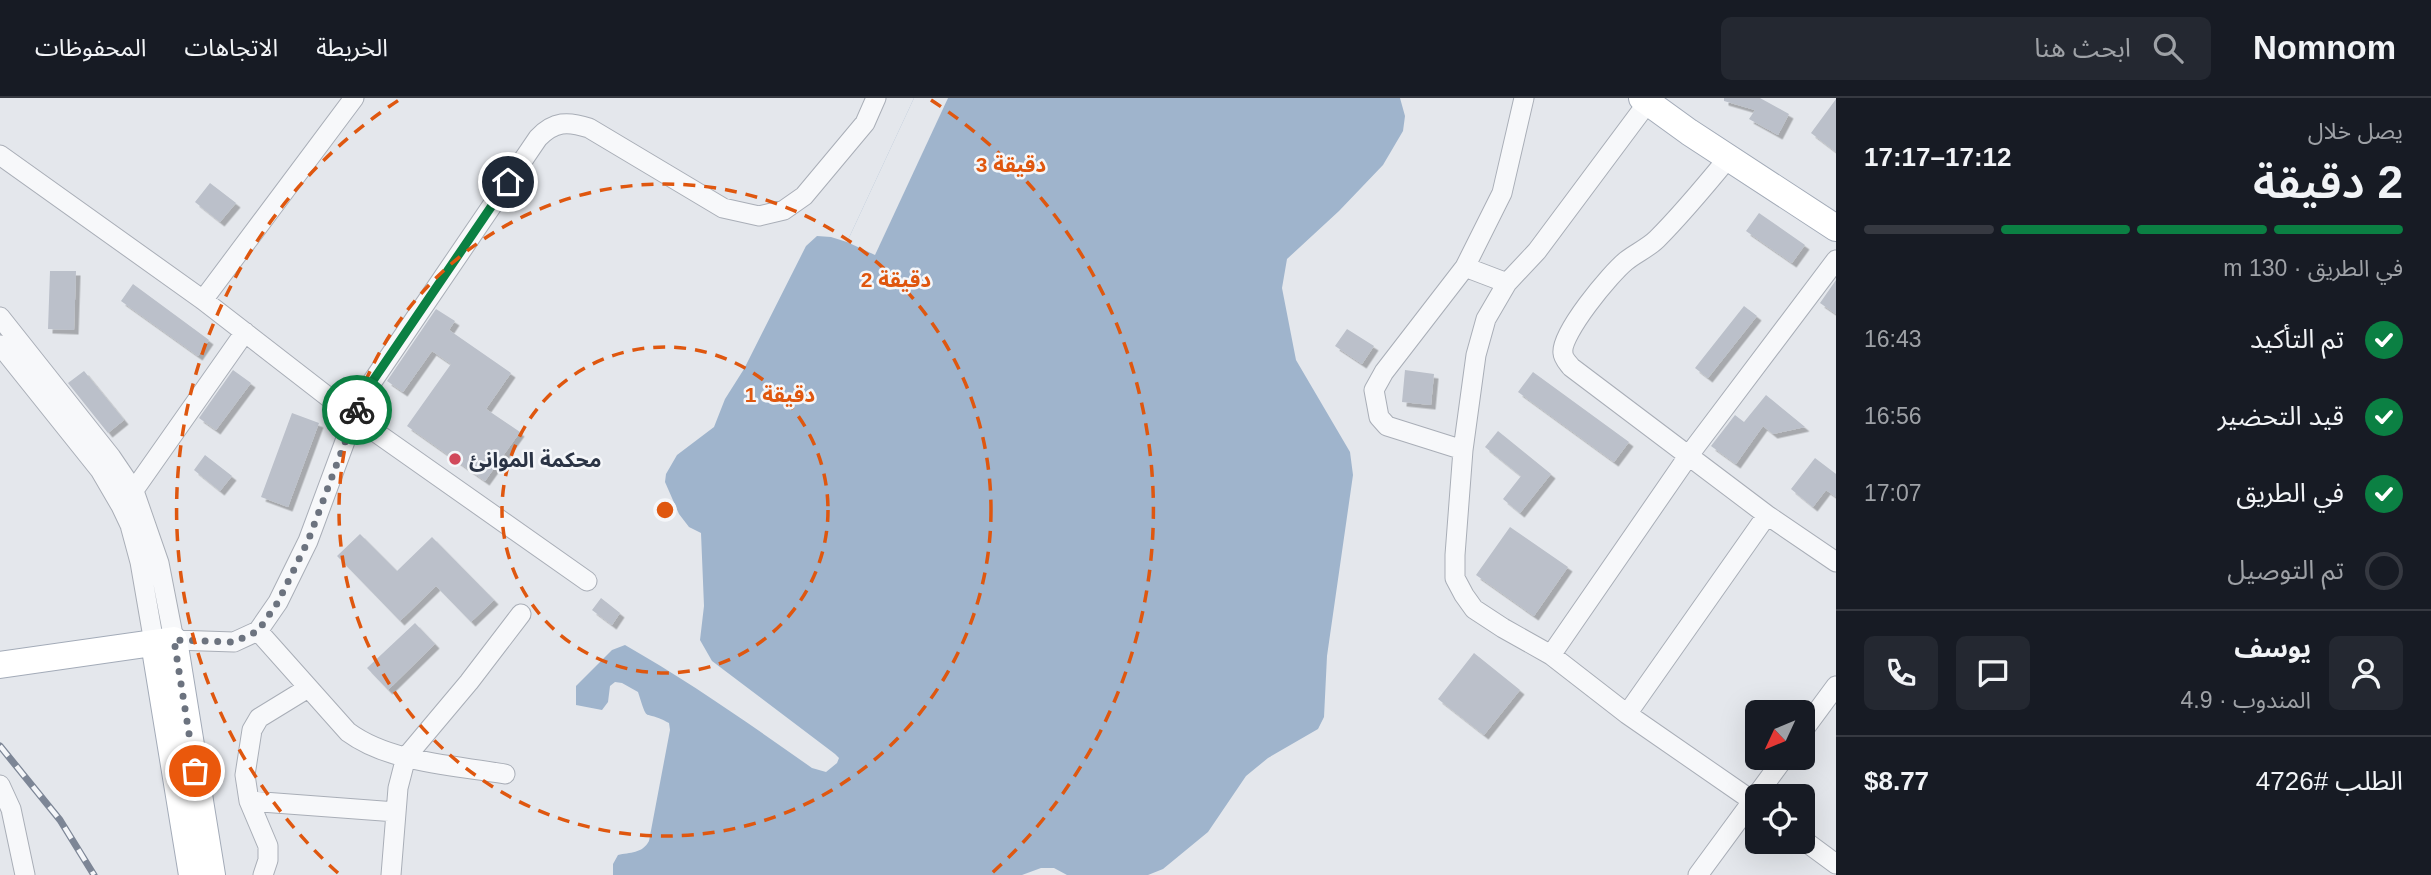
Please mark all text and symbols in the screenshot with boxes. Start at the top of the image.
search box [1721,17,2211,80]
icon: search [2149,29,2187,67]
text: Nomnom [2253,29,2396,66]
text: ابحث هنا [2034,33,2131,63]
text: المحفوظات [35,34,146,61]
text: الاتجاهات [184,34,278,61]
text: الخريطة [316,34,388,61]
text: يصل خلال [2308,118,2403,144]
text: 17:12–17:17 [1864,142,2011,172]
pin [478,152,538,212]
text: 3 دقيقة [976,153,1046,177]
text: 2 دقيقة [2253,156,2403,208]
icon: home [489,163,527,201]
text: في الطريق · 130 m [2223,255,2403,281]
text: 2 دقيقة [861,268,931,292]
icon: check [2365,321,2403,359]
text: تم التأكيد [2250,324,2344,354]
text: 16:43 [1864,326,1922,352]
courier [322,375,392,445]
text: 1 دقيقة [745,383,815,407]
icon: bike [338,391,376,429]
icon: check [2365,398,2403,436]
text: قيد التحضير [2218,401,2344,431]
text: 16:56 [1864,403,1922,429]
place label: محكمة الموانئ [469,448,602,472]
marker: محكمة الموانئ [447,451,463,467]
icon: check [2365,475,2403,513]
text: في الطريق [2236,478,2344,508]
text: 17:07 [1864,480,1922,506]
centre of rings [653,498,677,522]
text: تم التوصيل [2227,555,2344,585]
text: يوسف [2234,633,2311,663]
button: phone [1864,636,1938,710]
button: chat [1956,636,2030,710]
button: person [2329,636,2403,710]
text: المندوب · 4.9 [2181,687,2311,713]
north arrow [1745,700,1815,770]
map controls [1745,700,1815,854]
pin [165,741,225,801]
icon: bag [176,752,214,790]
text: $8.77 [1864,766,1929,796]
text: الطلب #4726 [2256,766,2403,796]
button: locate [1745,784,1815,854]

